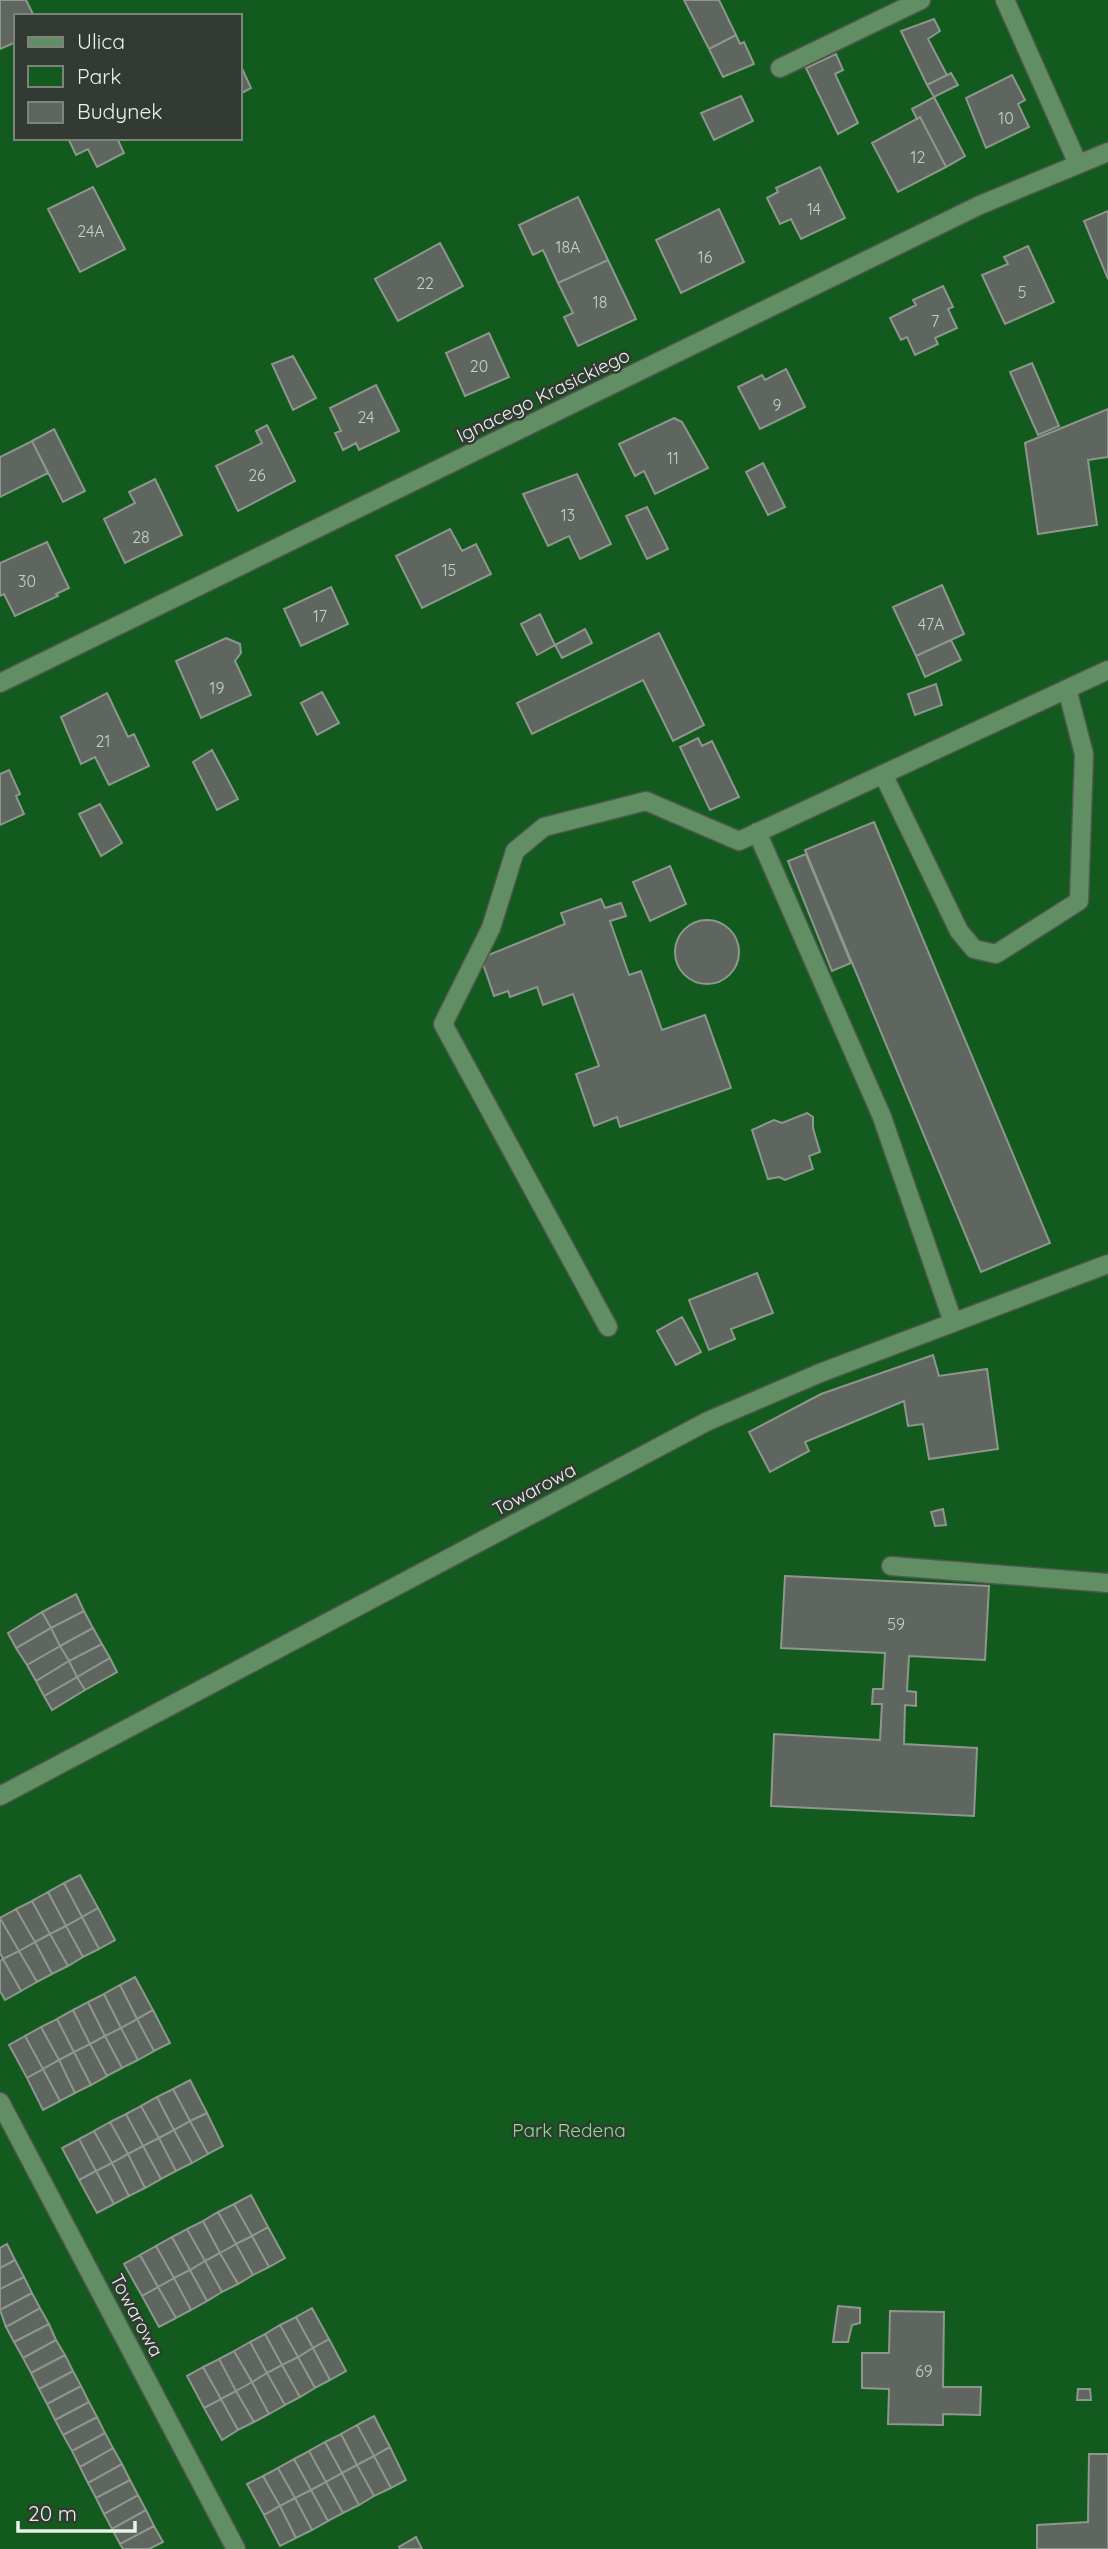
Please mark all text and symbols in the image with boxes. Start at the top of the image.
legend [14,14,242,140]
text: Ulica [77,28,125,54]
text: Park [77,63,121,89]
text: Budynek [77,98,163,124]
house number: 10 [998,108,1014,128]
house number: 12 [911,147,926,167]
house number: 14 [807,199,821,219]
house number: 24A [77,221,105,241]
house number: 18A [556,237,580,257]
house number: 16 [698,247,713,267]
house number: 22 [416,273,434,293]
house number: 5 [1018,282,1026,302]
house number: 18 [593,292,607,312]
house number: 7 [931,311,939,331]
street label: Ignacego Krasickiego [453,343,633,447]
house number: 20 [470,356,488,376]
house number: 9 [773,395,782,415]
house number: 24 [357,407,375,427]
house number: 11 [667,448,679,468]
house number: 26 [248,465,266,485]
house number: 13 [561,505,575,525]
house number: 28 [132,527,150,547]
house number: 15 [442,560,456,580]
house number: 30 [18,571,36,591]
house number: 17 [313,606,327,626]
house number: 47A [918,614,944,634]
house number: 19 [210,678,224,698]
house number: 21 [96,731,110,751]
street label: Towarowa [488,1457,580,1521]
house number: 59 [887,1614,905,1634]
park label: Park Redena [512,2118,626,2142]
street label: Towarowa [105,2269,169,2361]
house number: 69 [915,2361,933,2381]
scale bar [18,2490,135,2534]
text: 20 m [28,2500,77,2526]

